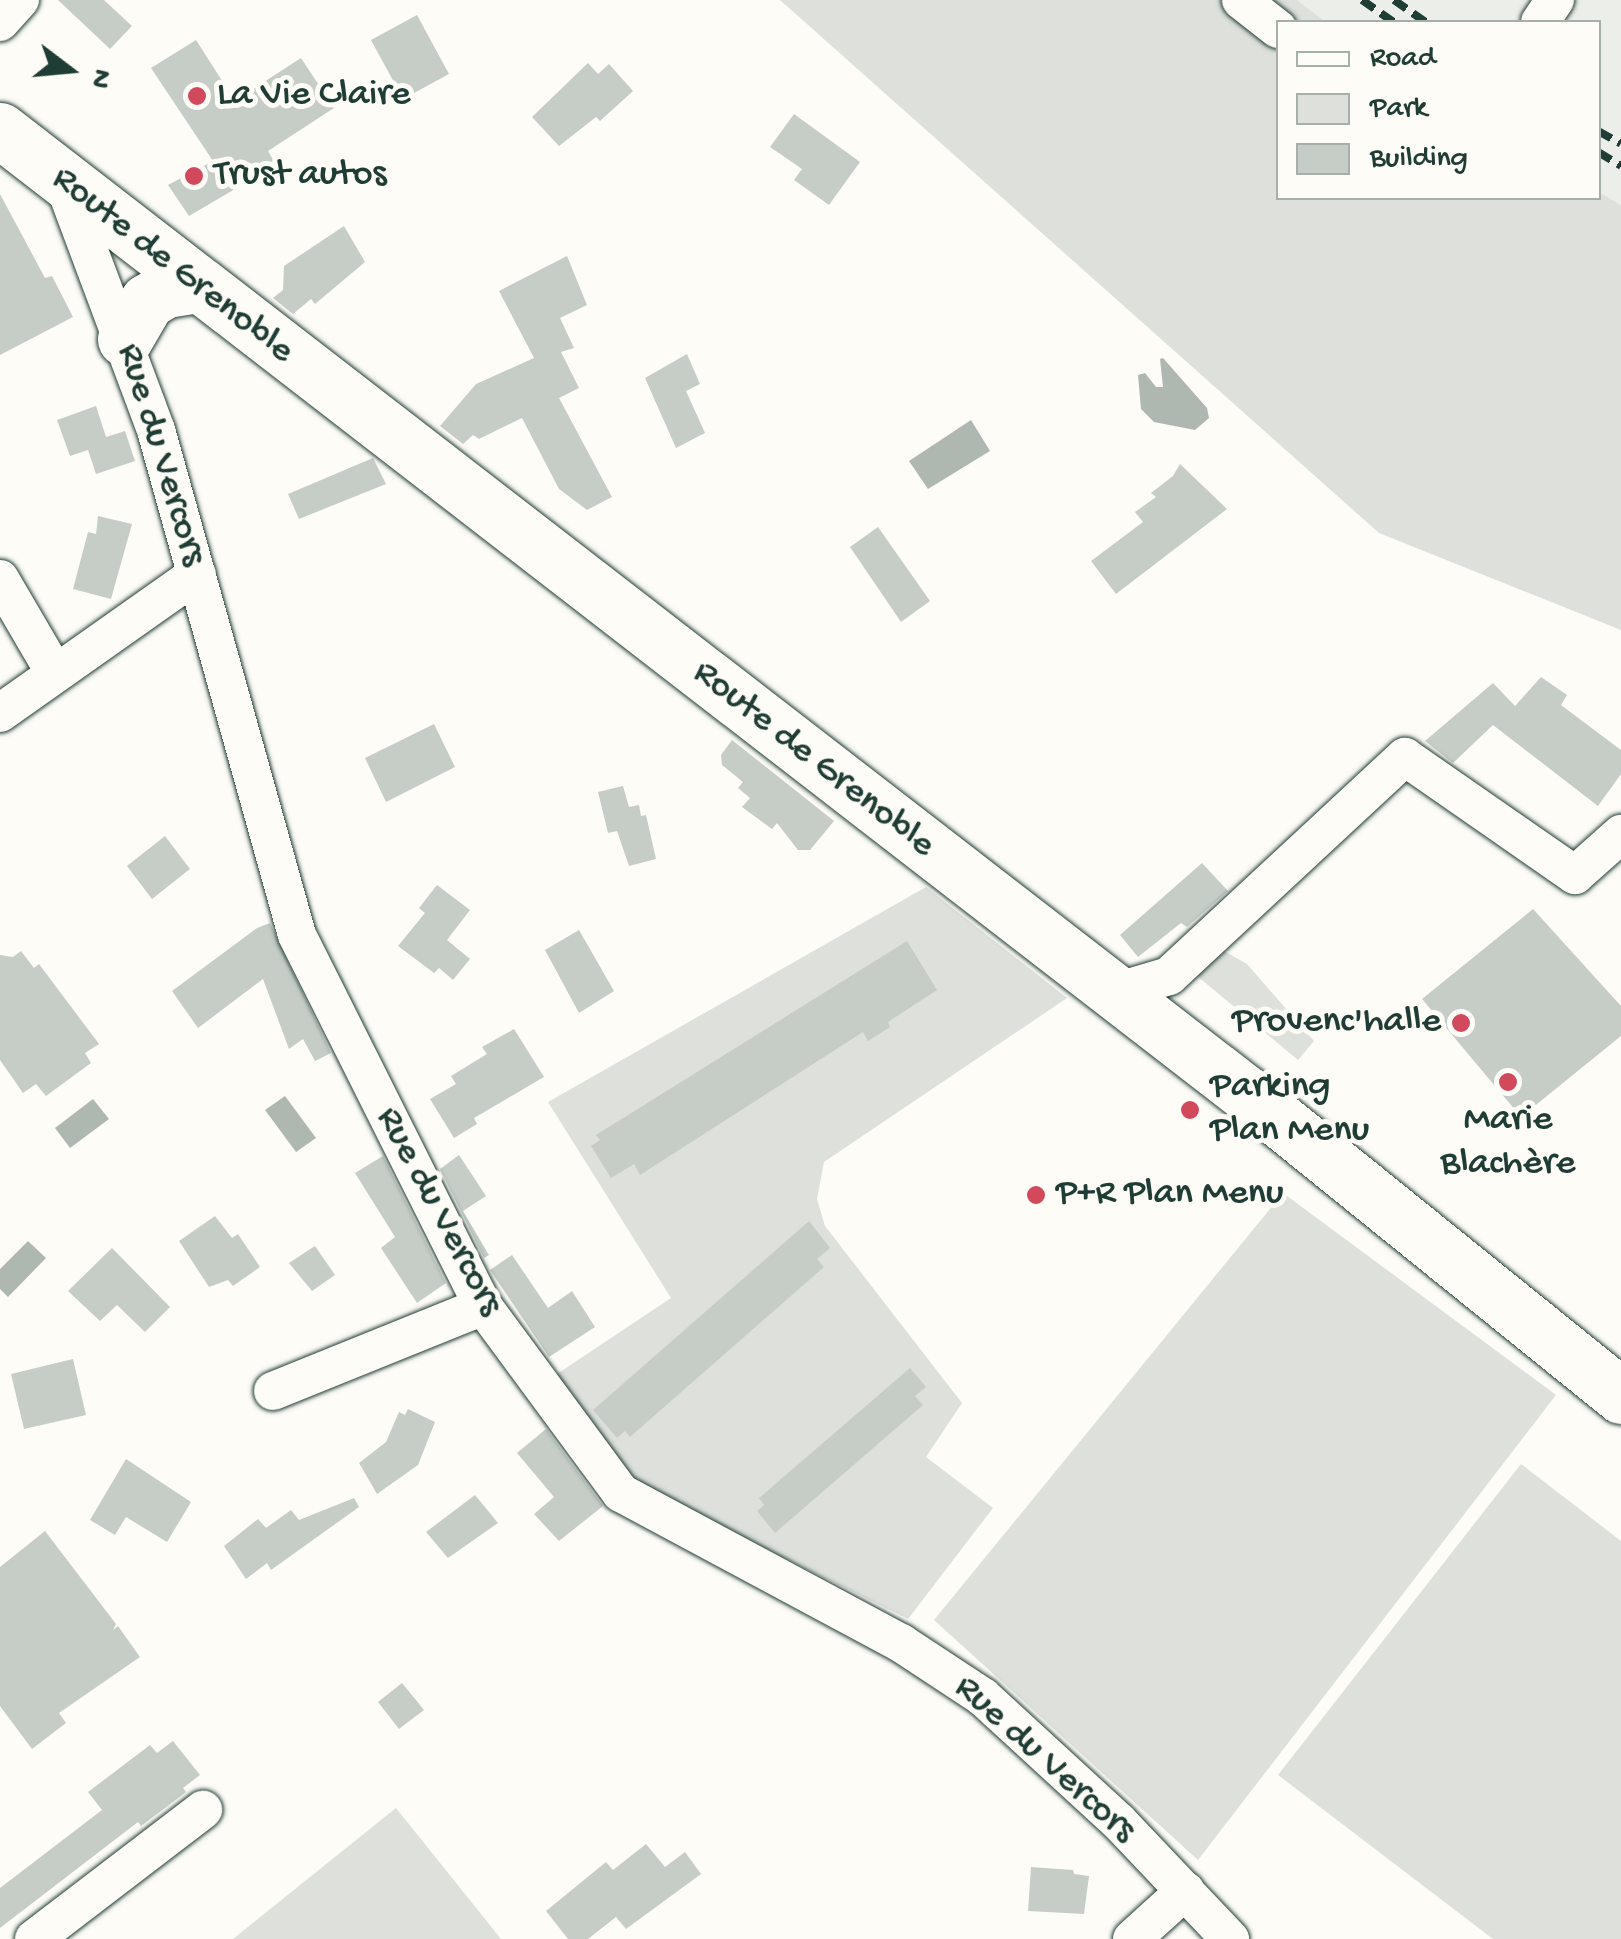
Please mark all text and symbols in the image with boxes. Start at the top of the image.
north arrow [20,20,120,120]
legend [1276,20,1601,200]
text: Road [1370,42,1436,77]
text: N [81,65,118,92]
place label: La Vie Claire [217,73,410,119]
marker: La Vie Claire [186,85,208,107]
text: Park [1370,92,1427,127]
text: Building [1370,142,1468,177]
place label: Trust autos [214,153,387,199]
street label: Route de Grenoble [42,157,302,375]
marker: Trust autos [183,165,205,187]
street label: Rue du Vercors [105,338,215,572]
street label: Route de Grenoble [683,651,943,869]
place label: Provenc'halle [1232,1000,1441,1046]
marker: Provenc'halle [1450,1012,1472,1034]
place label: Parking Plan Menu [1210,1065,1369,1154]
marker: Marie Blachère [1497,1071,1519,1093]
place label: Marie Blachère [1441,1098,1575,1188]
marker: Parking Plan Menu [1179,1099,1201,1121]
street label: Rue du Vercors [364,1100,512,1324]
place label: P+R Plan Menu [1056,1172,1284,1218]
marker: P+R Plan Menu [1025,1184,1047,1206]
street label: Rue du Vercors [943,1666,1145,1854]

